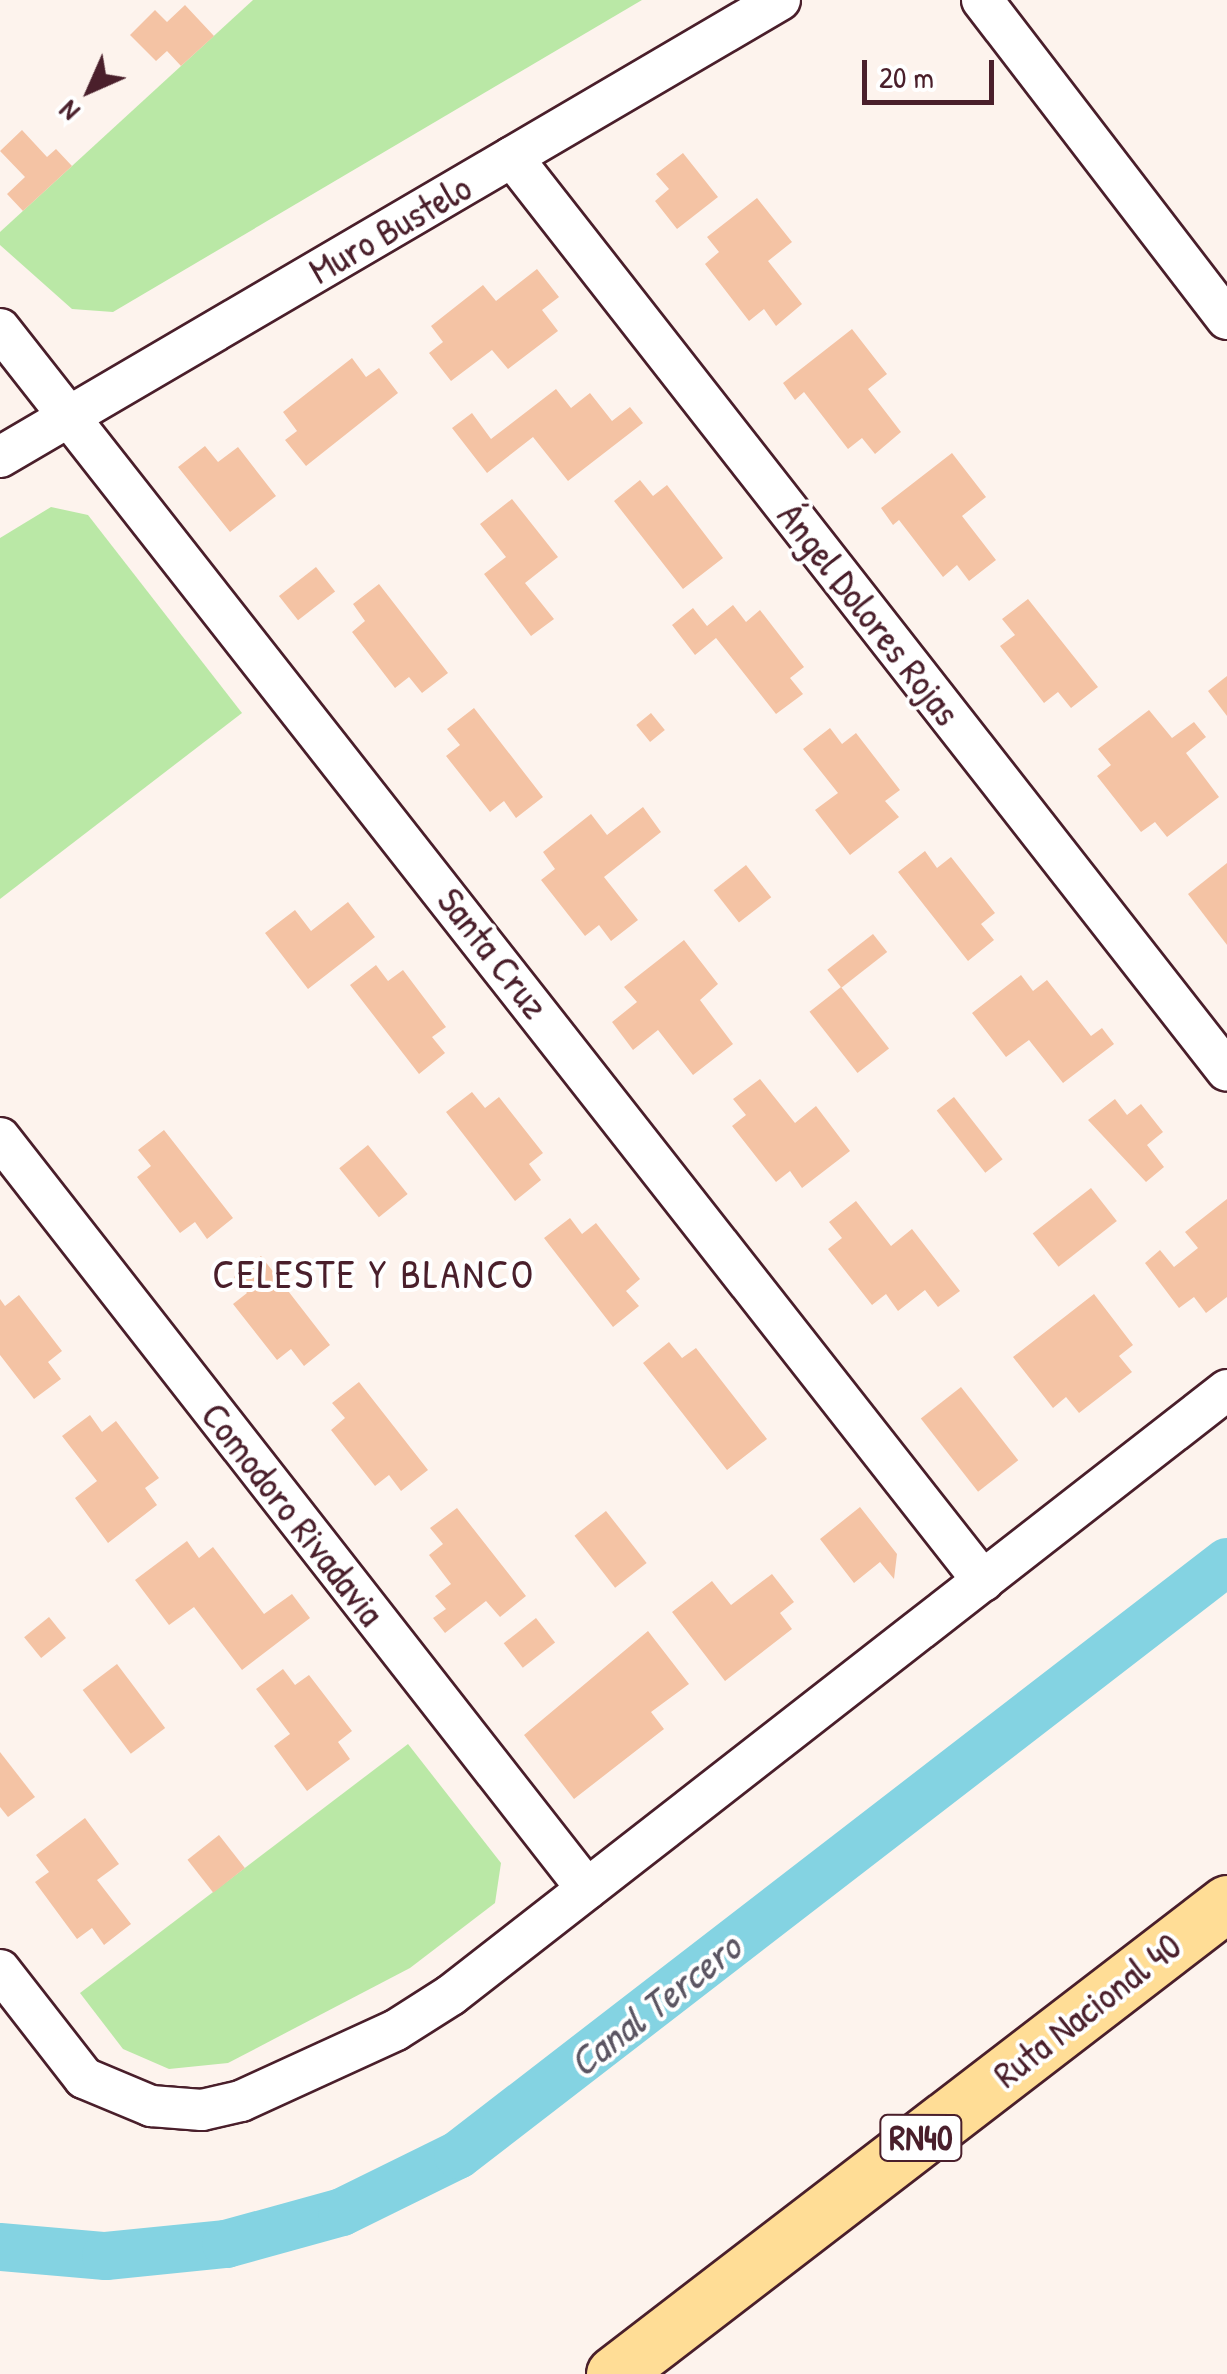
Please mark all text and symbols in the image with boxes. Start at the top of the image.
north arrow [40,40,140,140]
scale bar [867,40,1000,102]
text: 20 m [879,57,934,97]
text: N [50,93,87,130]
street label: Muro Bustelo [301,164,479,294]
street label: Ángel Dolores Rojas [768,494,970,734]
street label: Santa Cruz [428,879,558,1027]
district label: CELESTE Y BLANCO [212,1249,536,1297]
street label: Comodoro Rivadavia [192,1393,394,1635]
water label: Canal Tercero [559,1922,749,2086]
street label: Ruta Nacional 40 [984,1923,1190,2097]
road number: RN40 [878,2108,964,2168]

